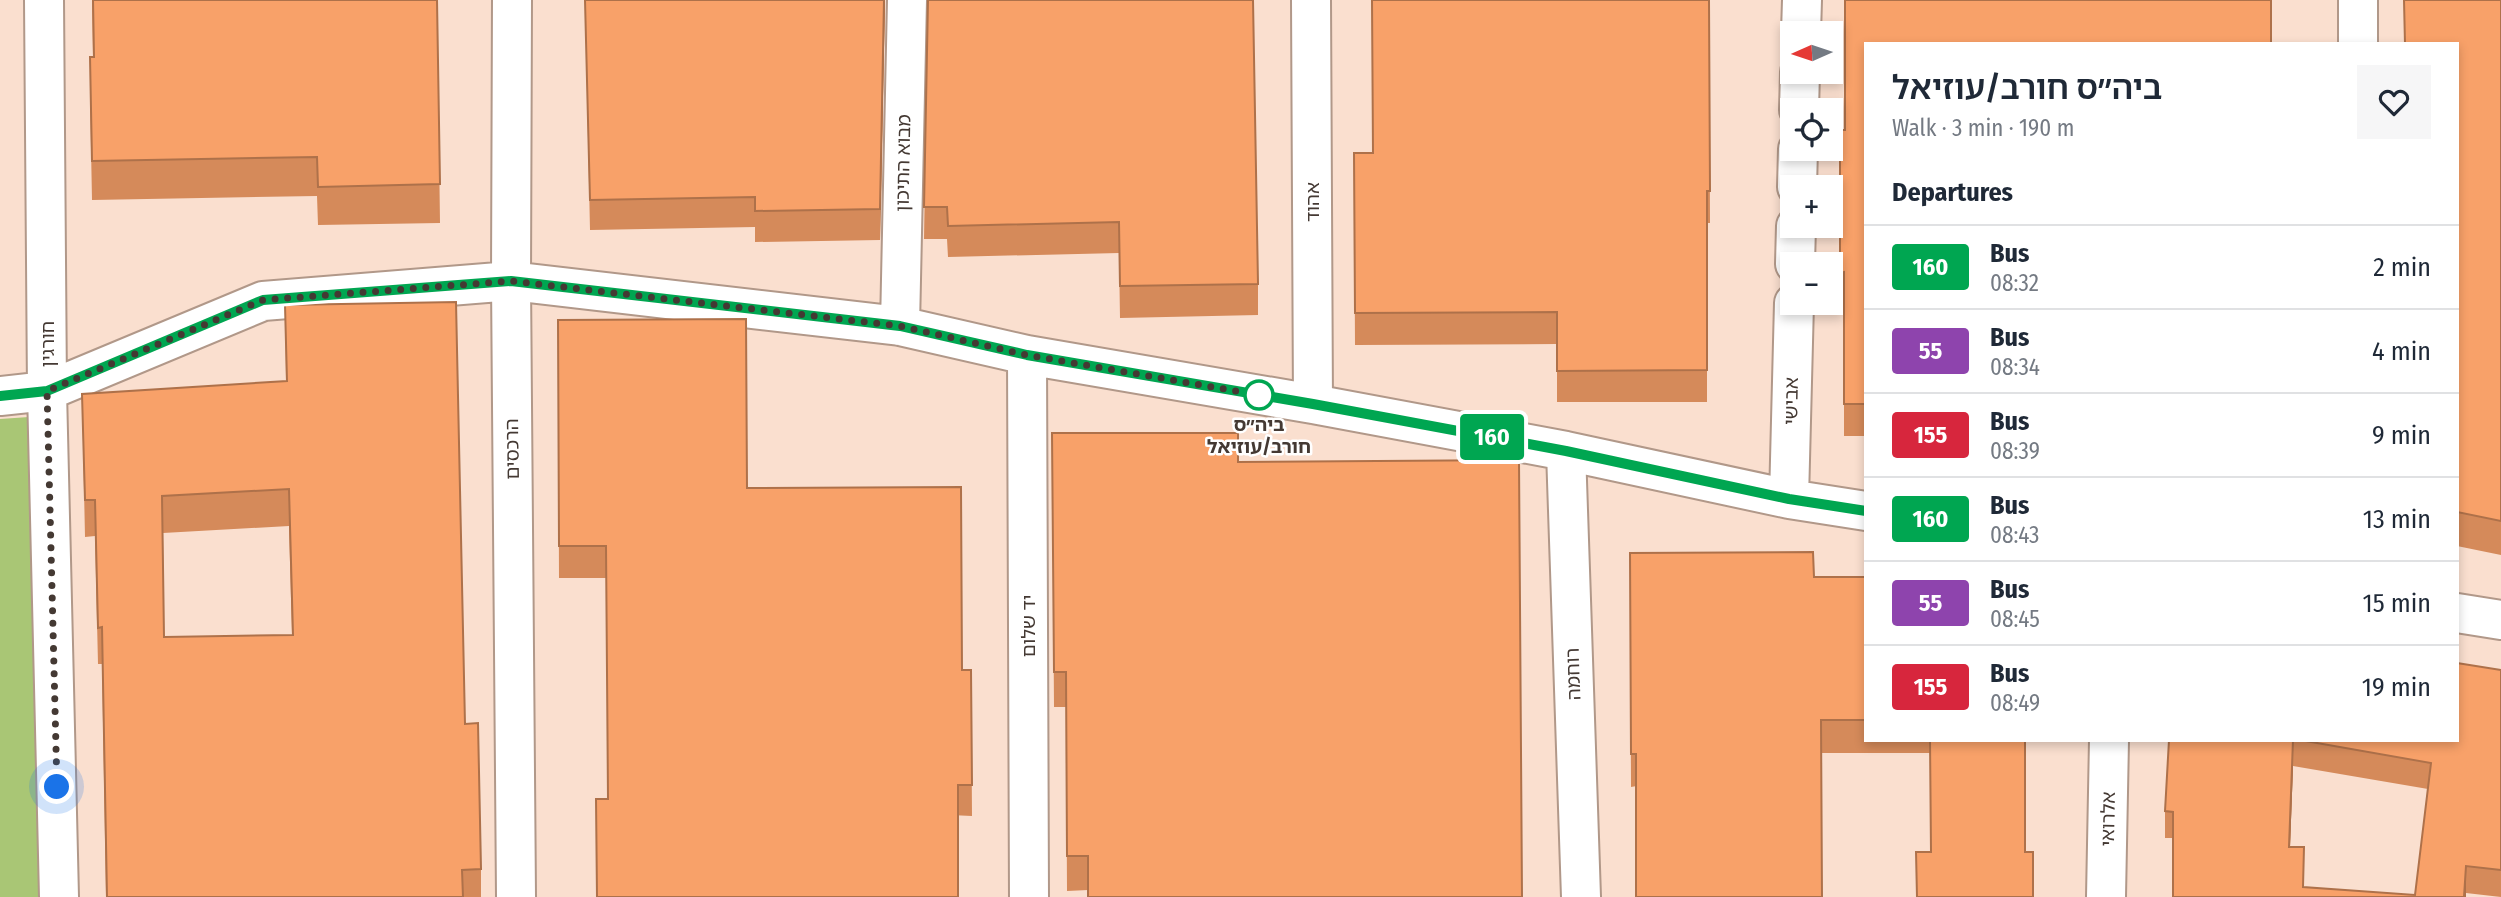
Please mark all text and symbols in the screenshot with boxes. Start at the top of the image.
north arrow [1780,21,1843,84]
map controls [1780,21,1843,315]
button: heart [2357,65,2431,139]
text: ביה״ס חורב/עוזיאל [1892,68,2162,108]
button: locate [1780,98,1843,161]
street label: מבוא התיכון [891,114,915,212]
text: Walk · 3 min · 190 m [1892,114,2074,142]
button: + [1780,175,1843,238]
text: Departures [1892,177,2013,208]
street label: אהוד [1301,182,1324,222]
text: Bus [1990,238,2029,269]
button: − [1780,252,1843,315]
text: 2 min [2373,252,2431,283]
text: 160 [1913,253,1948,281]
text: 08:32 [1990,269,2039,297]
street label: חורגין [36,321,59,367]
text: Bus [1990,322,2029,353]
text: 4 min [2372,336,2431,367]
text: 55 [1919,337,1942,365]
text: 08:34 [1990,353,2040,381]
street label: אבישי [1779,377,1803,425]
marker: ביה״ס חורב/עוזיאל [1244,380,1274,410]
text: Bus [1990,406,2029,437]
place label: ביה״ס חורב/עוזיאל [1207,413,1311,458]
line badge: 160 [1452,414,1532,460]
street label: הרכסים [500,418,524,480]
text: 9 min [2372,420,2431,451]
text: 155 [1914,421,1947,449]
text: 160 [1474,423,1510,451]
text: 08:39 [1990,437,2040,465]
text: Bus [1990,490,2029,521]
text: 13 min [2363,504,2431,535]
text: 160 [1913,505,1948,533]
text: 08:43 [1990,521,2039,549]
text: Bus [1990,574,2029,605]
text: 15 min [2363,588,2431,619]
text: 55 [1919,589,1942,617]
street label: יד שלום [1017,595,1040,657]
text: 08:45 [1990,605,2040,633]
street label: רוחמה [1561,647,1585,701]
text: Bus [1990,658,2029,689]
text: 19 min [2362,672,2431,703]
text: 155 [1914,673,1947,701]
text: 08:49 [1990,689,2040,717]
your location [39,769,74,804]
street label: אלרואי [2096,791,2120,847]

